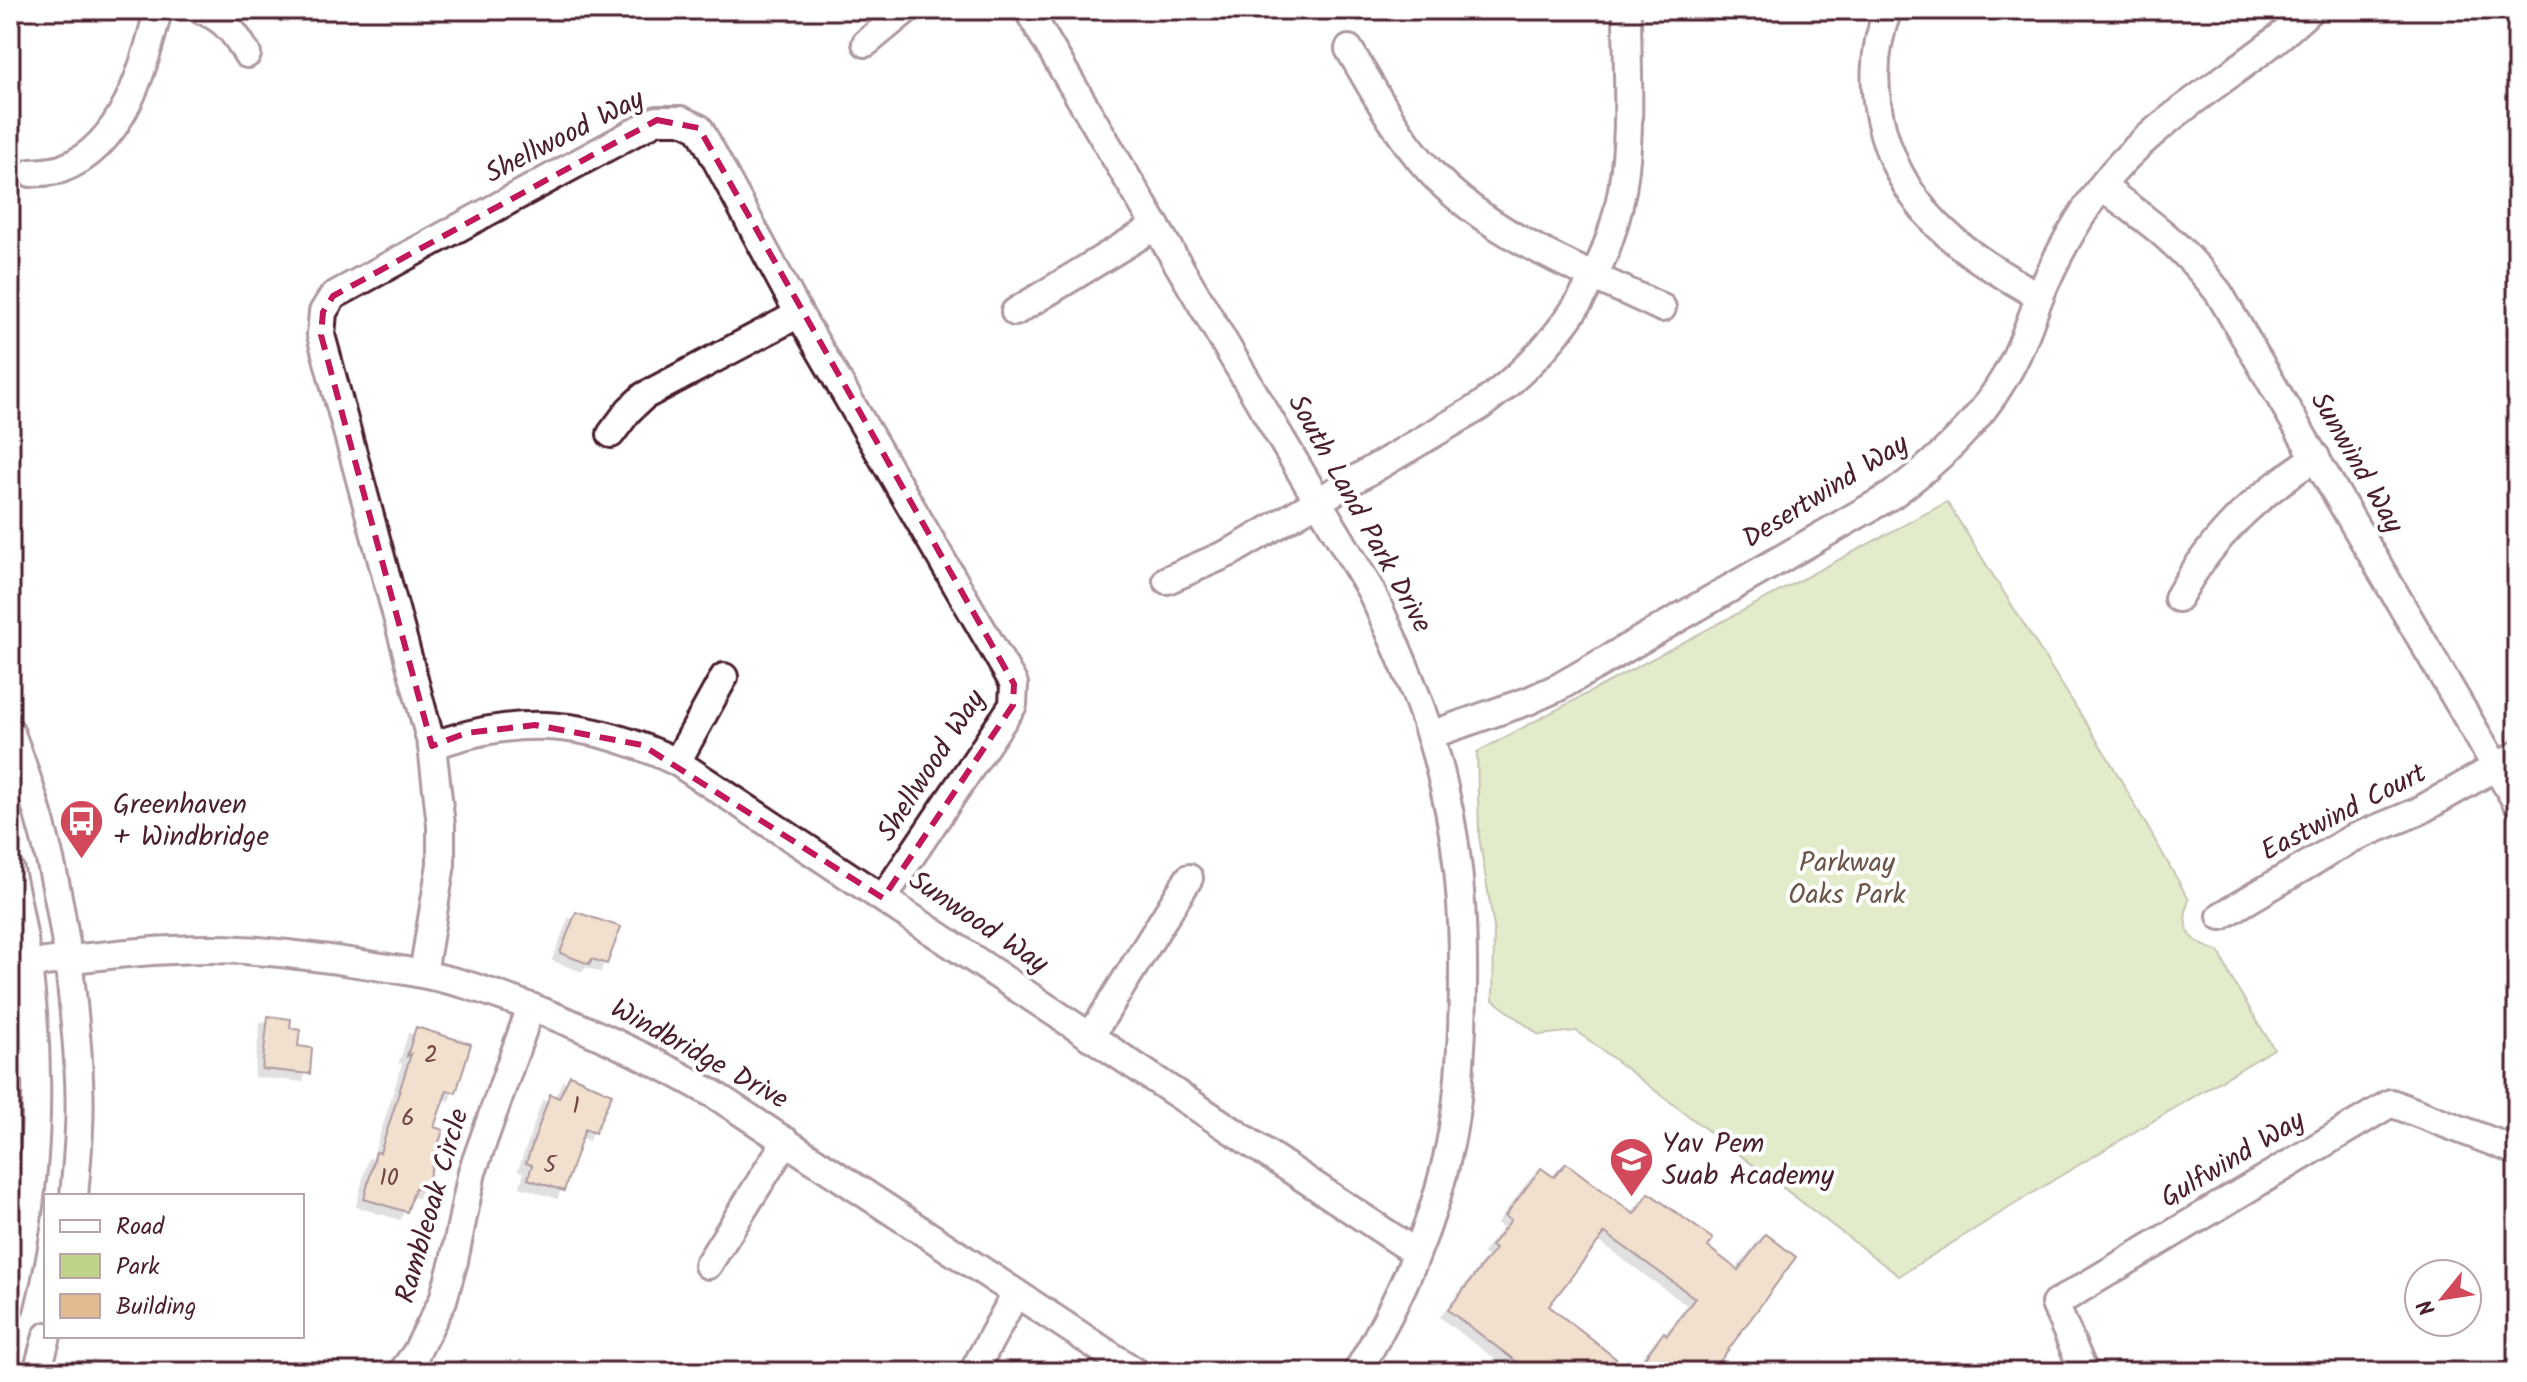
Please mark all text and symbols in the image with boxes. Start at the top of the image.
street label: Shellwood Way [477,77,653,196]
street label: Sunwind Way [2297,384,2415,543]
street label: South Land Park Drive [1275,386,1444,642]
street label: Desertwind Way [1734,422,1919,561]
street label: Shellwood Way [866,680,999,851]
street label: Eastwind Court [2253,751,2436,874]
place label: Greenhaven + Windbridge [113,783,269,860]
bus stop icon: Greenhaven + Windbridge [58,797,106,860]
park label: Parkway Oaks Park [1788,841,1907,918]
street label: Sunwood Way [899,859,1058,987]
street label: Windbridge Drive [602,987,797,1123]
house number: 2 [424,1036,438,1075]
house number: 1 [572,1087,580,1126]
house number: 6 [401,1099,415,1138]
street label: Gulfwind Way [2152,1099,2315,1221]
street label: Rambleoak Circle [384,1103,482,1309]
place label: Yav Pem Suab Academy [1662,1122,1835,1199]
school or university icon: Yav Pem Suab Academy [1607,1136,1655,1199]
house number: 5 [544,1146,559,1185]
house number: 10 [379,1159,399,1198]
legend [44,1194,304,1338]
text: Road [116,1208,165,1247]
text: Park [116,1248,160,1287]
north arrow [2403,1258,2483,1338]
text: Building [116,1288,196,1327]
text: N [2409,1292,2446,1322]

